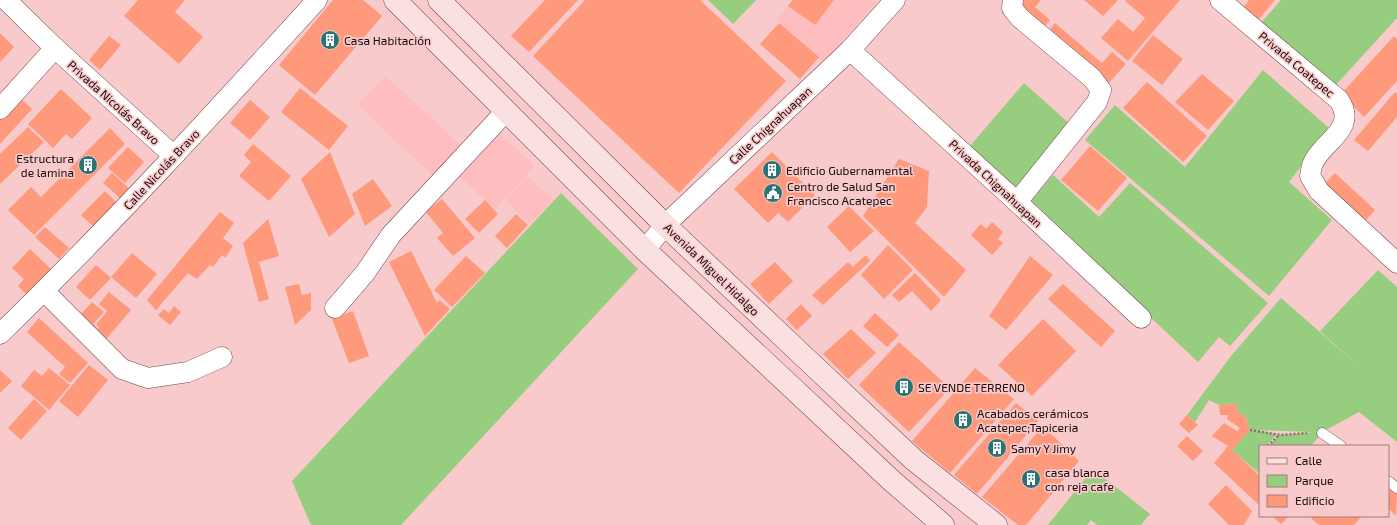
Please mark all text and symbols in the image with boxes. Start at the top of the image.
street label: Privada Coatepec [1256,28,1338,100]
building icon: Casa Habitación [319,29,341,51]
place label: Casa Habitación [344,33,431,47]
street label: Privada Nicolás Bravo [65,57,163,147]
street label: Calle Chignahuapan [726,83,814,167]
street label: Calle Nicolás Bravo [120,126,202,212]
street label: Privada Chignahuapan [947,136,1045,230]
place label: Estructura de lamina [16,151,74,179]
building icon: Estructura de lamina [77,154,99,176]
building icon: Edificio Gubernamental [761,159,783,181]
place label: Edificio Gubernamental [786,163,913,177]
place label: Centro de Salud San Francisco Acatepec [787,179,896,207]
public building icon: Centro de Salud San Francisco Acatepec [762,182,784,204]
street label: Avenida Miguel Hidalgo [661,220,763,318]
building icon: SE VENDE TERRENO [893,376,915,398]
place label: SE VENDE TERRENO [918,380,1025,394]
place label: Acabados cerámicos Acatepec;Tapiceria [977,406,1089,434]
building icon: Acabados cerámicos Acatepec;Tapiceria [952,409,974,431]
building icon: Samy Y Jimy [986,437,1008,459]
place label: Samy Y Jimy [1011,441,1077,455]
legend [1259,445,1389,517]
text: Calle [1295,453,1322,467]
place label: casa blanca con reja cafe [1045,465,1114,494]
building icon: casa blanca con reja cafe [1020,468,1042,490]
text: Parque [1295,473,1333,487]
text: Edificio [1295,493,1335,507]

